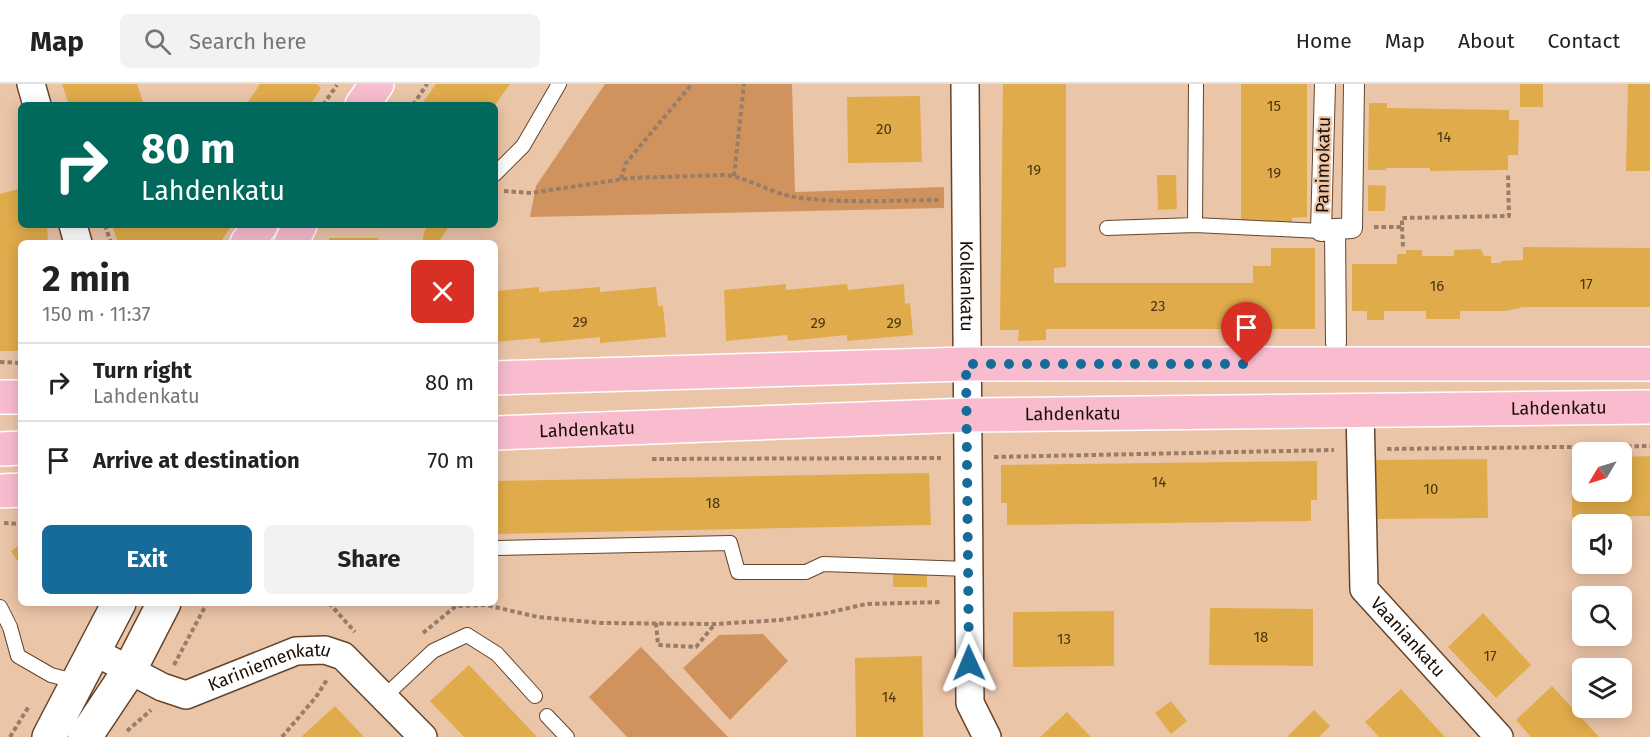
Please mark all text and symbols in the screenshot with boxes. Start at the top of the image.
search box [120,14,540,68]
text: Map [30,25,84,58]
icon: search [141,25,174,58]
text: Search here [189,28,307,55]
text: Home [1296,28,1352,54]
text: Map [1385,28,1425,54]
text: About [1458,28,1515,54]
text: Contact [1548,28,1620,54]
house number: 15 [1267,97,1281,115]
street label: Panimokatu [1311,117,1335,213]
house number: 20 [876,120,892,138]
text: 80 m [141,124,235,174]
icon: right [42,126,120,204]
house number: 14 [1437,128,1451,146]
house number: 19 [1027,161,1041,179]
house number: 19 [1267,164,1281,182]
text: Lahdenkatu [141,175,285,207]
street label: Kolkankatu [955,240,978,332]
text: 2 min [42,257,131,301]
button: close [411,260,474,323]
house number: 17 [1579,275,1593,293]
house number: 16 [1430,277,1444,295]
house number: 23 [1151,297,1165,315]
text: 150 m · 11:37 [42,302,150,326]
pin [1221,302,1272,364]
icon: arrive [1230,311,1263,344]
house number: 29 [572,313,588,331]
house number: 29 [810,314,826,332]
house number: 29 [886,314,902,332]
text: Turn right [93,357,192,384]
icon: right [42,366,75,399]
text: 80 m [425,369,474,396]
text: Lahdenkatu [93,384,200,408]
street label: Lahdenkatu [1510,397,1607,420]
street label: Lahdenkatu [1025,402,1121,425]
street label: Lahdenkatu [539,417,635,442]
north arrow [1572,442,1632,502]
map controls [1572,442,1632,718]
icon: arrive [42,444,75,477]
text: Arrive at destination [93,447,300,474]
text: 70 m [428,447,474,474]
house number: 14 [1152,473,1166,491]
house number: 10 [1424,480,1438,498]
house number: 18 [706,494,720,512]
button: sound [1572,514,1632,574]
button: Exit [42,525,252,594]
button: Share [264,525,474,594]
button: search [1572,586,1632,646]
street label: Vaaniankatu [1366,592,1450,682]
house number: 18 [1254,628,1268,646]
house number: 13 [1057,630,1071,648]
position arrow [937,631,1001,695]
street label: Kariniemenkatu [205,638,334,696]
house number: 17 [1483,647,1497,665]
button: layers [1572,658,1632,718]
house number: 14 [882,688,896,706]

